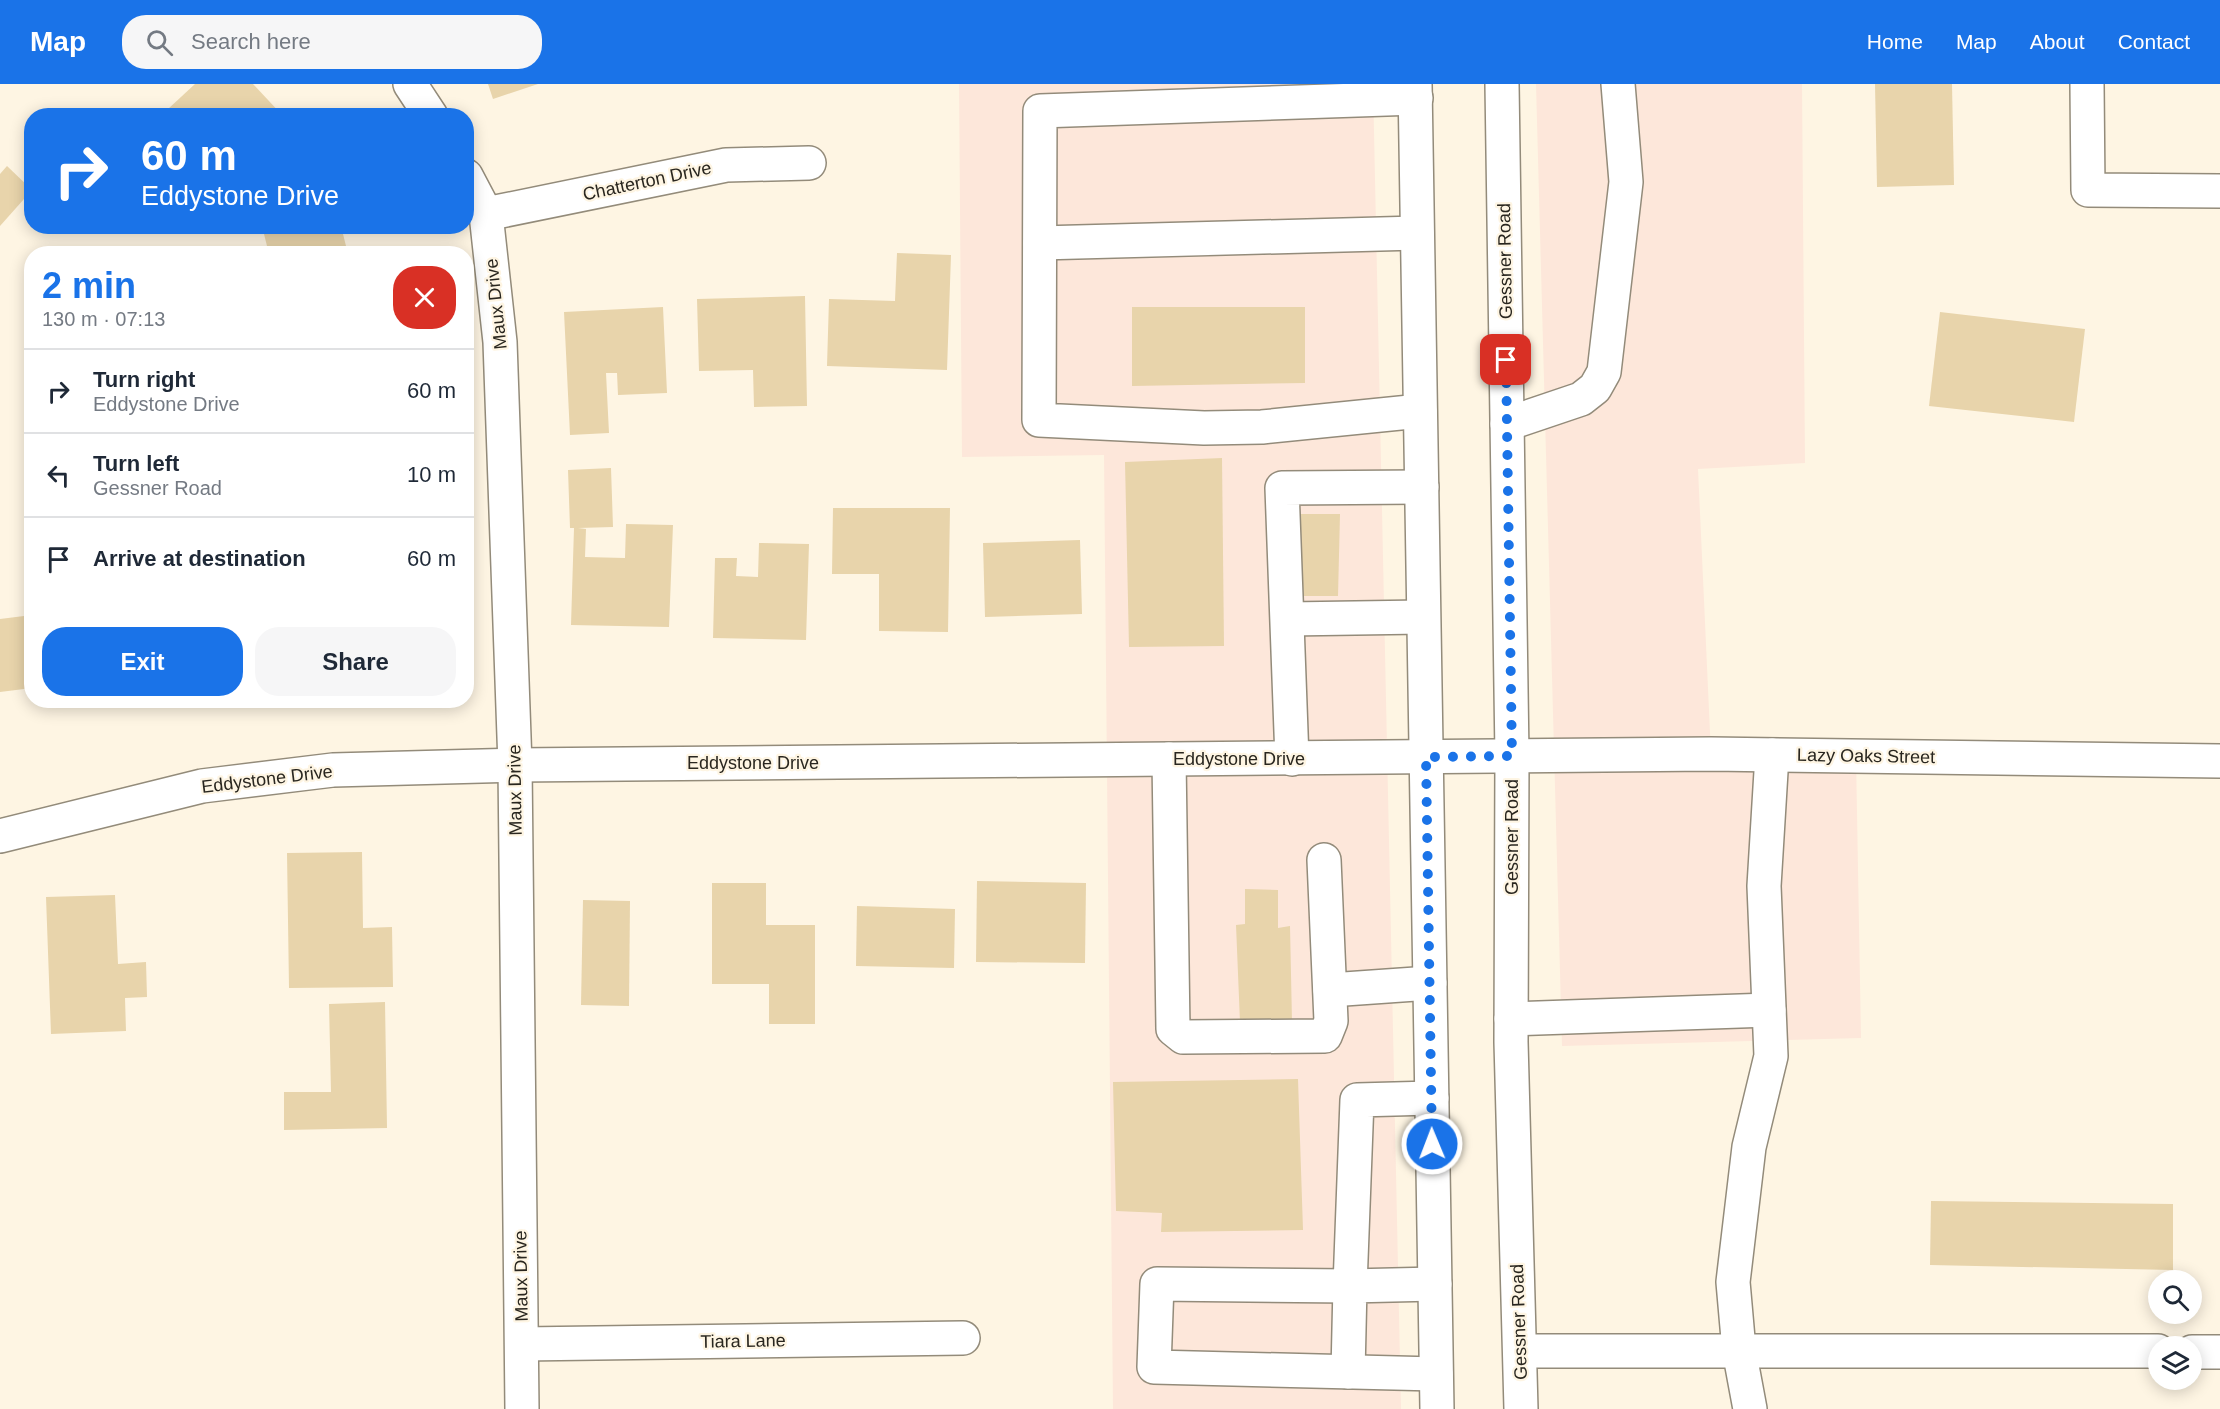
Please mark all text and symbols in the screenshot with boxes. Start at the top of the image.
search box [122,15,542,69]
text: Map [30,26,86,57]
icon: search [143,26,176,59]
text: Search here [191,29,311,54]
text: Home [1867,30,1923,53]
text: Map [1956,30,1997,53]
text: About [2030,30,2085,53]
text: Contact [2118,30,2190,53]
icon: right [42,132,120,210]
text: 60 m [141,132,237,179]
street label: Chatterton Drive [581,158,713,204]
text: Eddystone Drive [141,181,339,211]
street label: Gessner Road [1494,203,1516,319]
street label: Maux Drive [481,258,511,350]
text: 2 min [42,265,136,306]
button: close [393,266,456,329]
text: 130 m · 07:13 [42,308,165,330]
pin [1480,334,1531,385]
icon: arrive [1489,343,1522,376]
text: Turn right [93,367,195,392]
icon: right [42,375,75,408]
text: 60 m [407,378,456,403]
text: Eddystone Drive [93,393,240,415]
text: Turn left [93,451,179,476]
icon: left [42,459,75,492]
text: 10 m [407,462,456,487]
text: Gessner Road [93,477,222,499]
icon: arrive [42,543,75,576]
text: Arrive at destination [93,546,306,571]
text: 60 m [407,546,456,571]
button: Exit [42,627,243,696]
button: Share [255,627,456,696]
street label: Maux Drive [504,744,526,836]
street label: Lazy Oaks Street [1797,745,1935,767]
street label: Eddystone Drive [1173,749,1305,769]
street label: Eddystone Drive [687,753,819,773]
street label: Eddystone Drive [200,761,334,797]
street label: Gessner Road [1502,779,1522,895]
position arrow [1400,1112,1464,1176]
street label: Maux Drive [510,1230,532,1322]
street label: Gessner Road [1507,1264,1531,1380]
map controls [2148,1270,2202,1390]
button: search [2148,1270,2202,1324]
street label: Tiara Lane [700,1330,786,1352]
button: layers [2148,1336,2202,1390]

